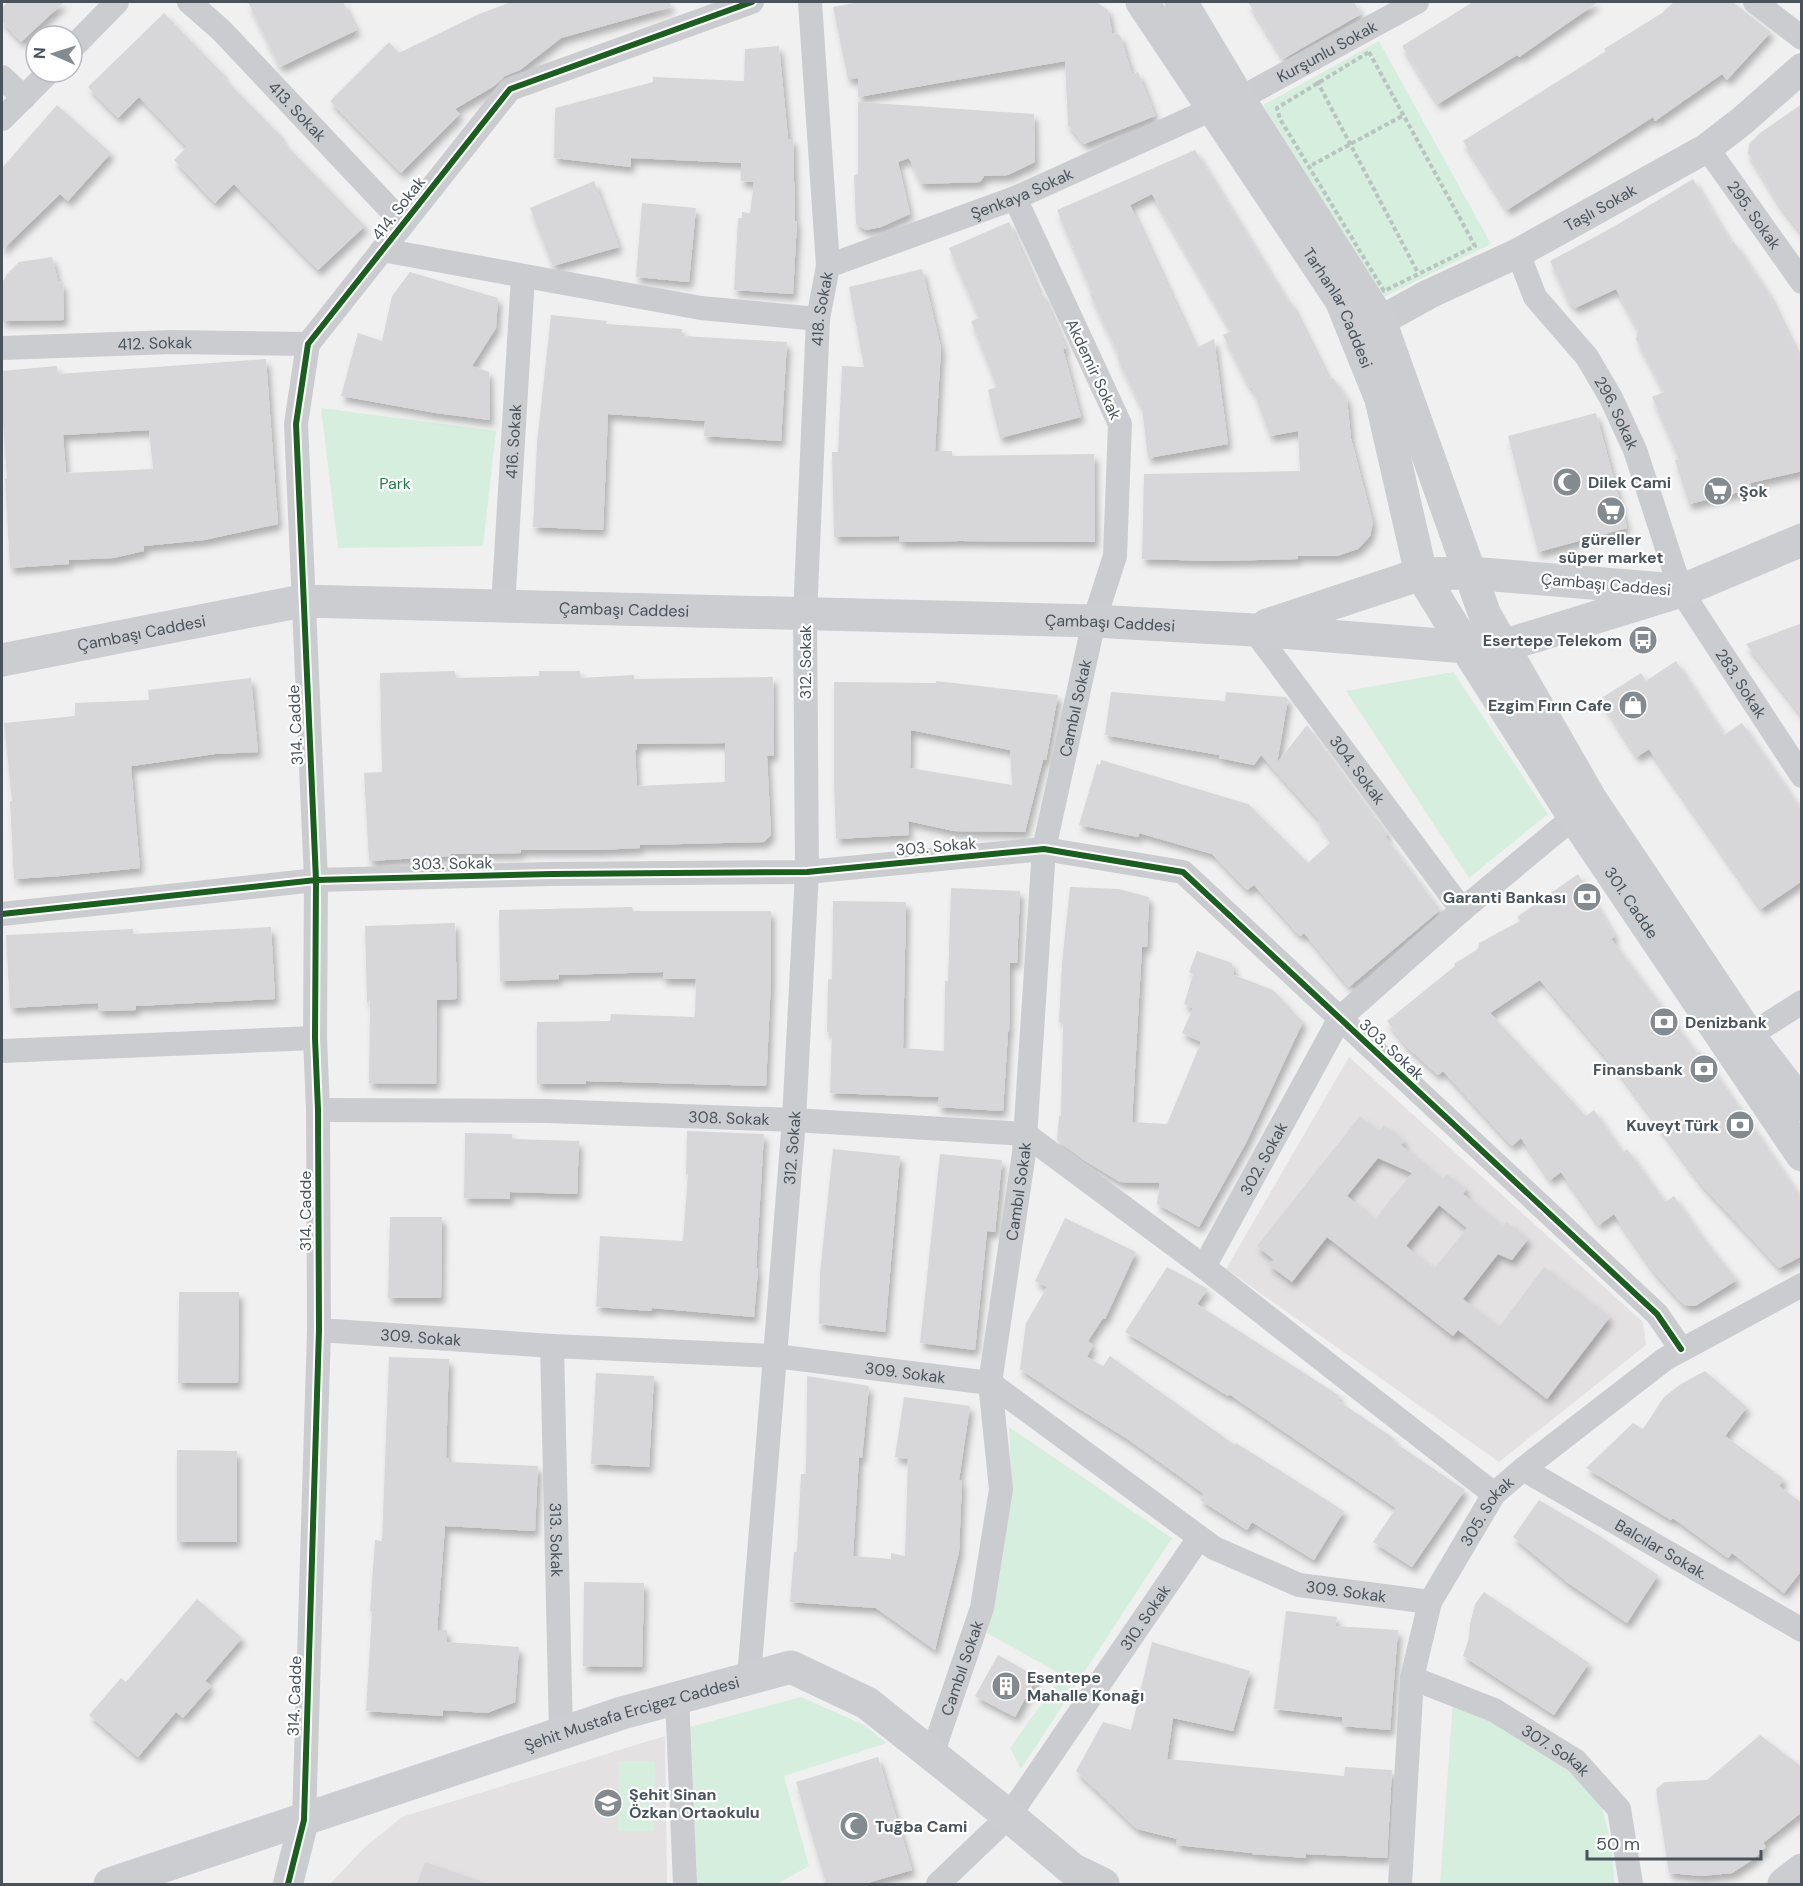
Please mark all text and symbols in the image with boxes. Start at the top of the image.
street label: Kurşunlu Sokak [1273,16,1381,87]
north arrow [24,24,84,84]
text: N [29,47,50,60]
street label: 413. Sokak [264,77,331,146]
street label: Şenkaya Sokak [968,163,1077,224]
street label: 414. Sokak [367,172,430,244]
street label: 295. Sokak [1722,177,1786,254]
street label: Taşlı Sokak [1561,179,1640,236]
street label: Tarhanlar Caddesi [1298,244,1377,371]
street label: 418. Sokak [807,270,838,347]
street label: Akdemir Sokak [1061,315,1126,423]
street label: 412. Sokak [117,332,193,355]
street label: 296. Sokak [1589,372,1643,453]
street label: 416. Sokak [501,403,526,479]
mosque icon: Dilek Cami [1551,466,1583,498]
place label: Dilek Cami [1588,472,1671,493]
park label: Park [379,473,411,494]
supermarket icon: Şok [1702,475,1734,507]
place label: Şok [1739,481,1768,502]
supermarket icon: güreller süper market [1595,495,1627,527]
place label: güreller süper market [1559,529,1663,568]
street label: Çambaşı Caddesi [1540,568,1672,601]
street label: Çambaşı Caddesi [559,597,690,622]
street label: Çambaşı Caddesi [75,610,207,656]
street label: Çambaşı Caddesi [1045,610,1176,637]
bus stop icon: Esertepe Telekom [1627,624,1659,656]
street label: 312. Sokak [795,625,816,699]
place label: Esertepe Telekom [1483,630,1622,651]
street label: 283. Sokak [1711,645,1771,722]
street label: Cambıl Sokak [1055,657,1096,759]
street label: 314. Cadde [283,684,308,766]
shop icon: Ezgim Fırın Cafe [1617,689,1649,721]
place label: Ezgim Fırın Cafe [1488,695,1612,716]
street label: 304. Sokak [1325,731,1390,809]
street label: 303. Sokak [895,833,977,860]
street label: 303. Sokak [411,852,493,875]
street label: 301. Cadde [1600,863,1663,943]
bank icon: Garanti Bankası [1571,881,1603,913]
place label: Garanti Bankası [1443,887,1566,908]
bank icon: Denizbank [1648,1006,1680,1038]
place label: Denizbank [1685,1012,1768,1033]
street label: 303. Sokak [1355,1014,1428,1085]
bank icon: Finansbank [1688,1053,1720,1085]
place label: Finansbank [1593,1059,1684,1080]
street label: 308. Sokak [688,1106,770,1130]
bank icon: Kuveyt Türk [1724,1109,1756,1141]
street label: 312. Sokak [779,1110,805,1186]
place label: Kuveyt Türk [1626,1115,1720,1136]
street label: 302. Sokak [1235,1118,1292,1199]
street label: Cambıl Sokak [1001,1141,1036,1242]
street label: 314. Cadde [295,1171,316,1251]
street label: 309. Sokak [380,1324,462,1351]
street label: 309. Sokak [864,1357,947,1388]
street label: 305. Sokak [1456,1472,1518,1550]
street label: 313. Sokak [545,1502,567,1578]
street label: Balcılar Sokak. [1611,1514,1712,1584]
street label: 309. Sokak [1305,1576,1388,1607]
street label: 310. Sokak [1115,1580,1175,1655]
street label: Cambıl Sokak [936,1618,988,1719]
street label: 314. Cadde [283,1655,306,1737]
place label: Esentepe Mahalle Konağı [1027,1667,1144,1706]
building icon: Esentepe Mahalle Konağı [990,1670,1022,1702]
street label: Şehit Mustafa Ercigez Caddesi [521,1672,742,1756]
street label: 307. Sokak [1518,1720,1595,1781]
place label: Şehit Sinan Özkan Ortaokulu [629,1784,760,1823]
school or university icon: Şehit Sinan Özkan Ortaokulu [592,1787,624,1819]
mosque icon: Tuğba Cami [838,1810,870,1842]
place label: Tuğba Cami [875,1816,967,1837]
scale bar [1587,1823,1761,1861]
text: 50 m [1596,1832,1640,1856]

